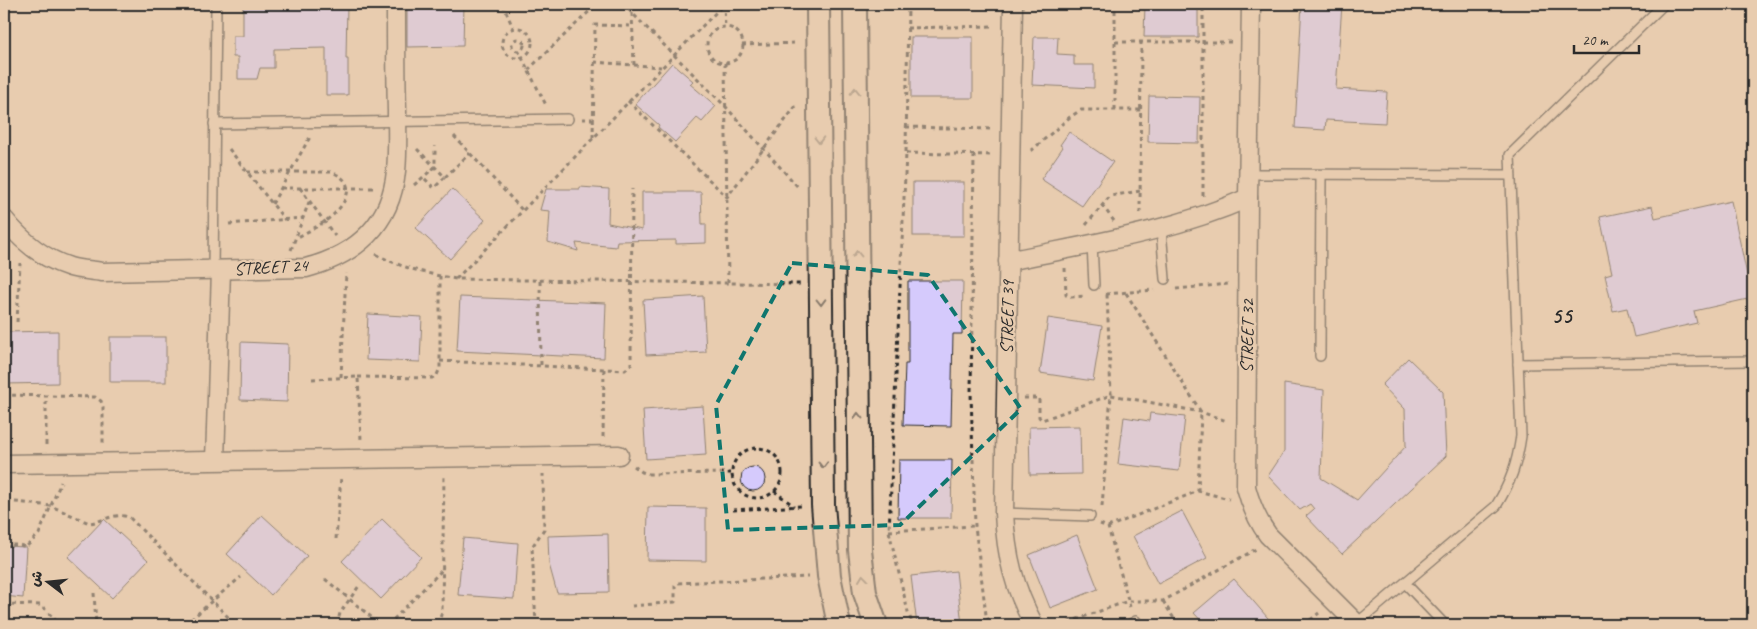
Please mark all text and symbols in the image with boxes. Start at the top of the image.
scale bar [1574,22,1640,54]
text: 20 m [1582,31,1609,50]
one-way arrow [850,87,860,94]
one-way arrow [814,136,824,144]
one-way arrow [852,249,862,257]
street label: STREET 24 [234,254,310,280]
street label: STREET 39 [995,278,1019,354]
street label: STREET 32 [1235,297,1259,373]
one-way arrow [816,299,826,307]
district label: 55 [1551,302,1574,330]
one-way arrow [853,412,863,420]
one-way arrow [818,462,828,469]
north arrow [22,556,72,606]
text: ش [26,569,46,588]
one-way arrow [858,574,869,582]

